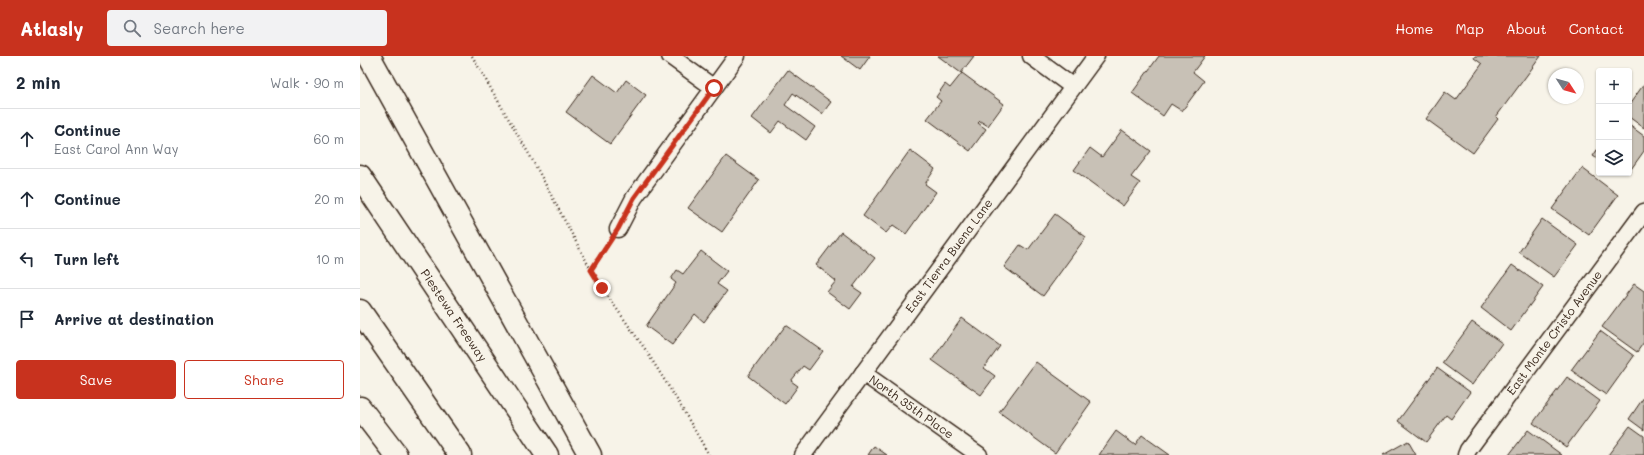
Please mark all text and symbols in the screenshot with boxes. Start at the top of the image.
search box [107,10,387,46]
text: Atlasly [20,16,83,41]
icon: search [121,17,143,39]
text: Search here [153,18,245,38]
text: Home [1395,19,1433,38]
text: Map [1455,19,1484,38]
text: About [1506,19,1547,38]
text: Contact [1569,19,1624,38]
north arrow [1548,68,1584,104]
map controls [1596,68,1632,176]
button: + [1596,68,1632,104]
text: 2 min [16,71,61,93]
text: Walk · 90 m [270,74,344,91]
route start [705,79,723,97]
button: − [1596,104,1632,140]
text: Continue [54,120,121,140]
icon: ahead [16,128,38,150]
text: 60 m [314,130,344,147]
text: East Carol Ann Way [54,140,179,157]
button: layers [1596,140,1632,176]
icon: ahead [16,188,38,210]
text: Continue [54,189,121,209]
text: 20 m [314,190,344,207]
street label: East Tierra Buena Lane [901,195,996,316]
icon: left [16,248,38,270]
text: Turn left [54,249,119,269]
text: 10 m [316,250,344,267]
street label: Piestewa Freeway [418,266,491,364]
street label: East Monte Cristo Avenue [1502,267,1605,398]
route end [593,279,611,297]
icon: arrive [16,308,38,330]
text: Arrive at destination [54,309,214,329]
button: Save [16,360,176,399]
button: Share [184,360,344,399]
street label: North 35th Place [866,371,957,442]

